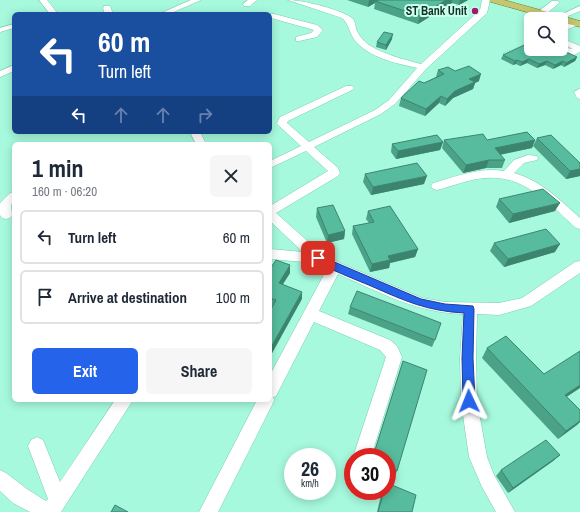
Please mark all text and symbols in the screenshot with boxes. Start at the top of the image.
place label: ST Bank Unit [406,3,468,19]
marker: ST Bank Unit [470,6,480,16]
map controls [524,12,568,56]
button: search [524,12,568,56]
text: 60 m [98,23,150,61]
icon: left [32,28,84,80]
text: Turn left [98,59,151,84]
icon: left [68,104,90,126]
icon: ahead [110,104,132,126]
icon: ahead [152,104,174,126]
icon: right [194,104,216,126]
text: 1 min [32,152,83,184]
button: close [210,155,252,197]
text: 160 m · 06:20 [32,183,97,200]
icon: left [34,226,56,248]
text: Turn left [68,227,116,248]
text: 60 m [223,227,250,248]
pin [301,241,335,275]
icon: arrive [307,247,329,269]
icon: arrive [34,286,56,308]
text: Arrive at destination [68,287,187,308]
text: 100 m [216,287,250,308]
button: Exit [32,348,138,394]
button: Share [146,348,252,394]
position arrow [448,380,490,422]
speed limit sign: 30 [344,448,396,500]
text: 26 [301,455,319,482]
text: km/h [301,477,319,490]

